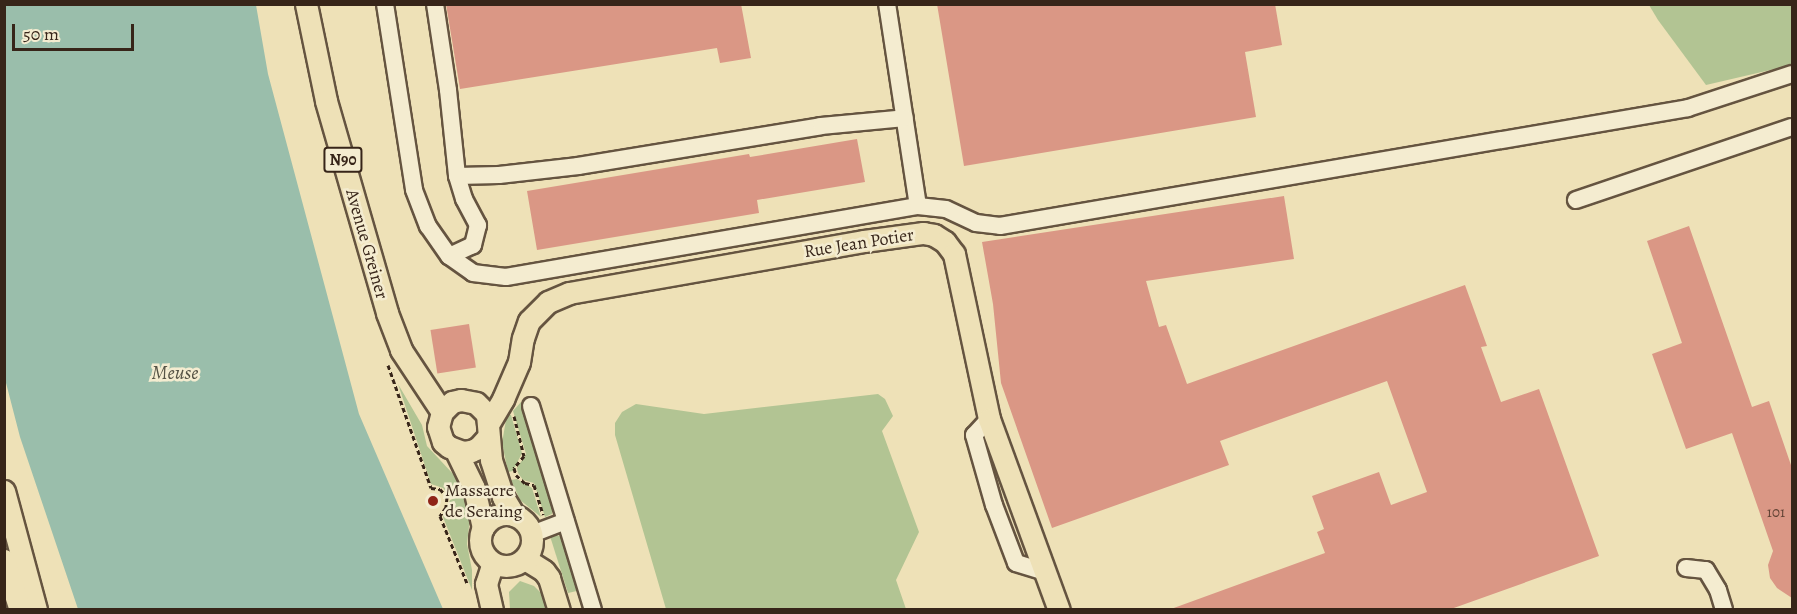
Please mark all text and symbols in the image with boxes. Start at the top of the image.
scale bar [15,12,136,50]
text: 50 m [23,22,59,46]
road number: N90 [322,147,364,173]
street label: Avenue Greiner [341,186,393,302]
street label: Rue Jean Potier [803,224,915,262]
water label: Meuse [152,360,198,384]
place label: Massacre de Seraing [445,480,523,522]
marker: Massacre de Seraing [426,494,440,508]
house number: 101 [1767,504,1785,522]

